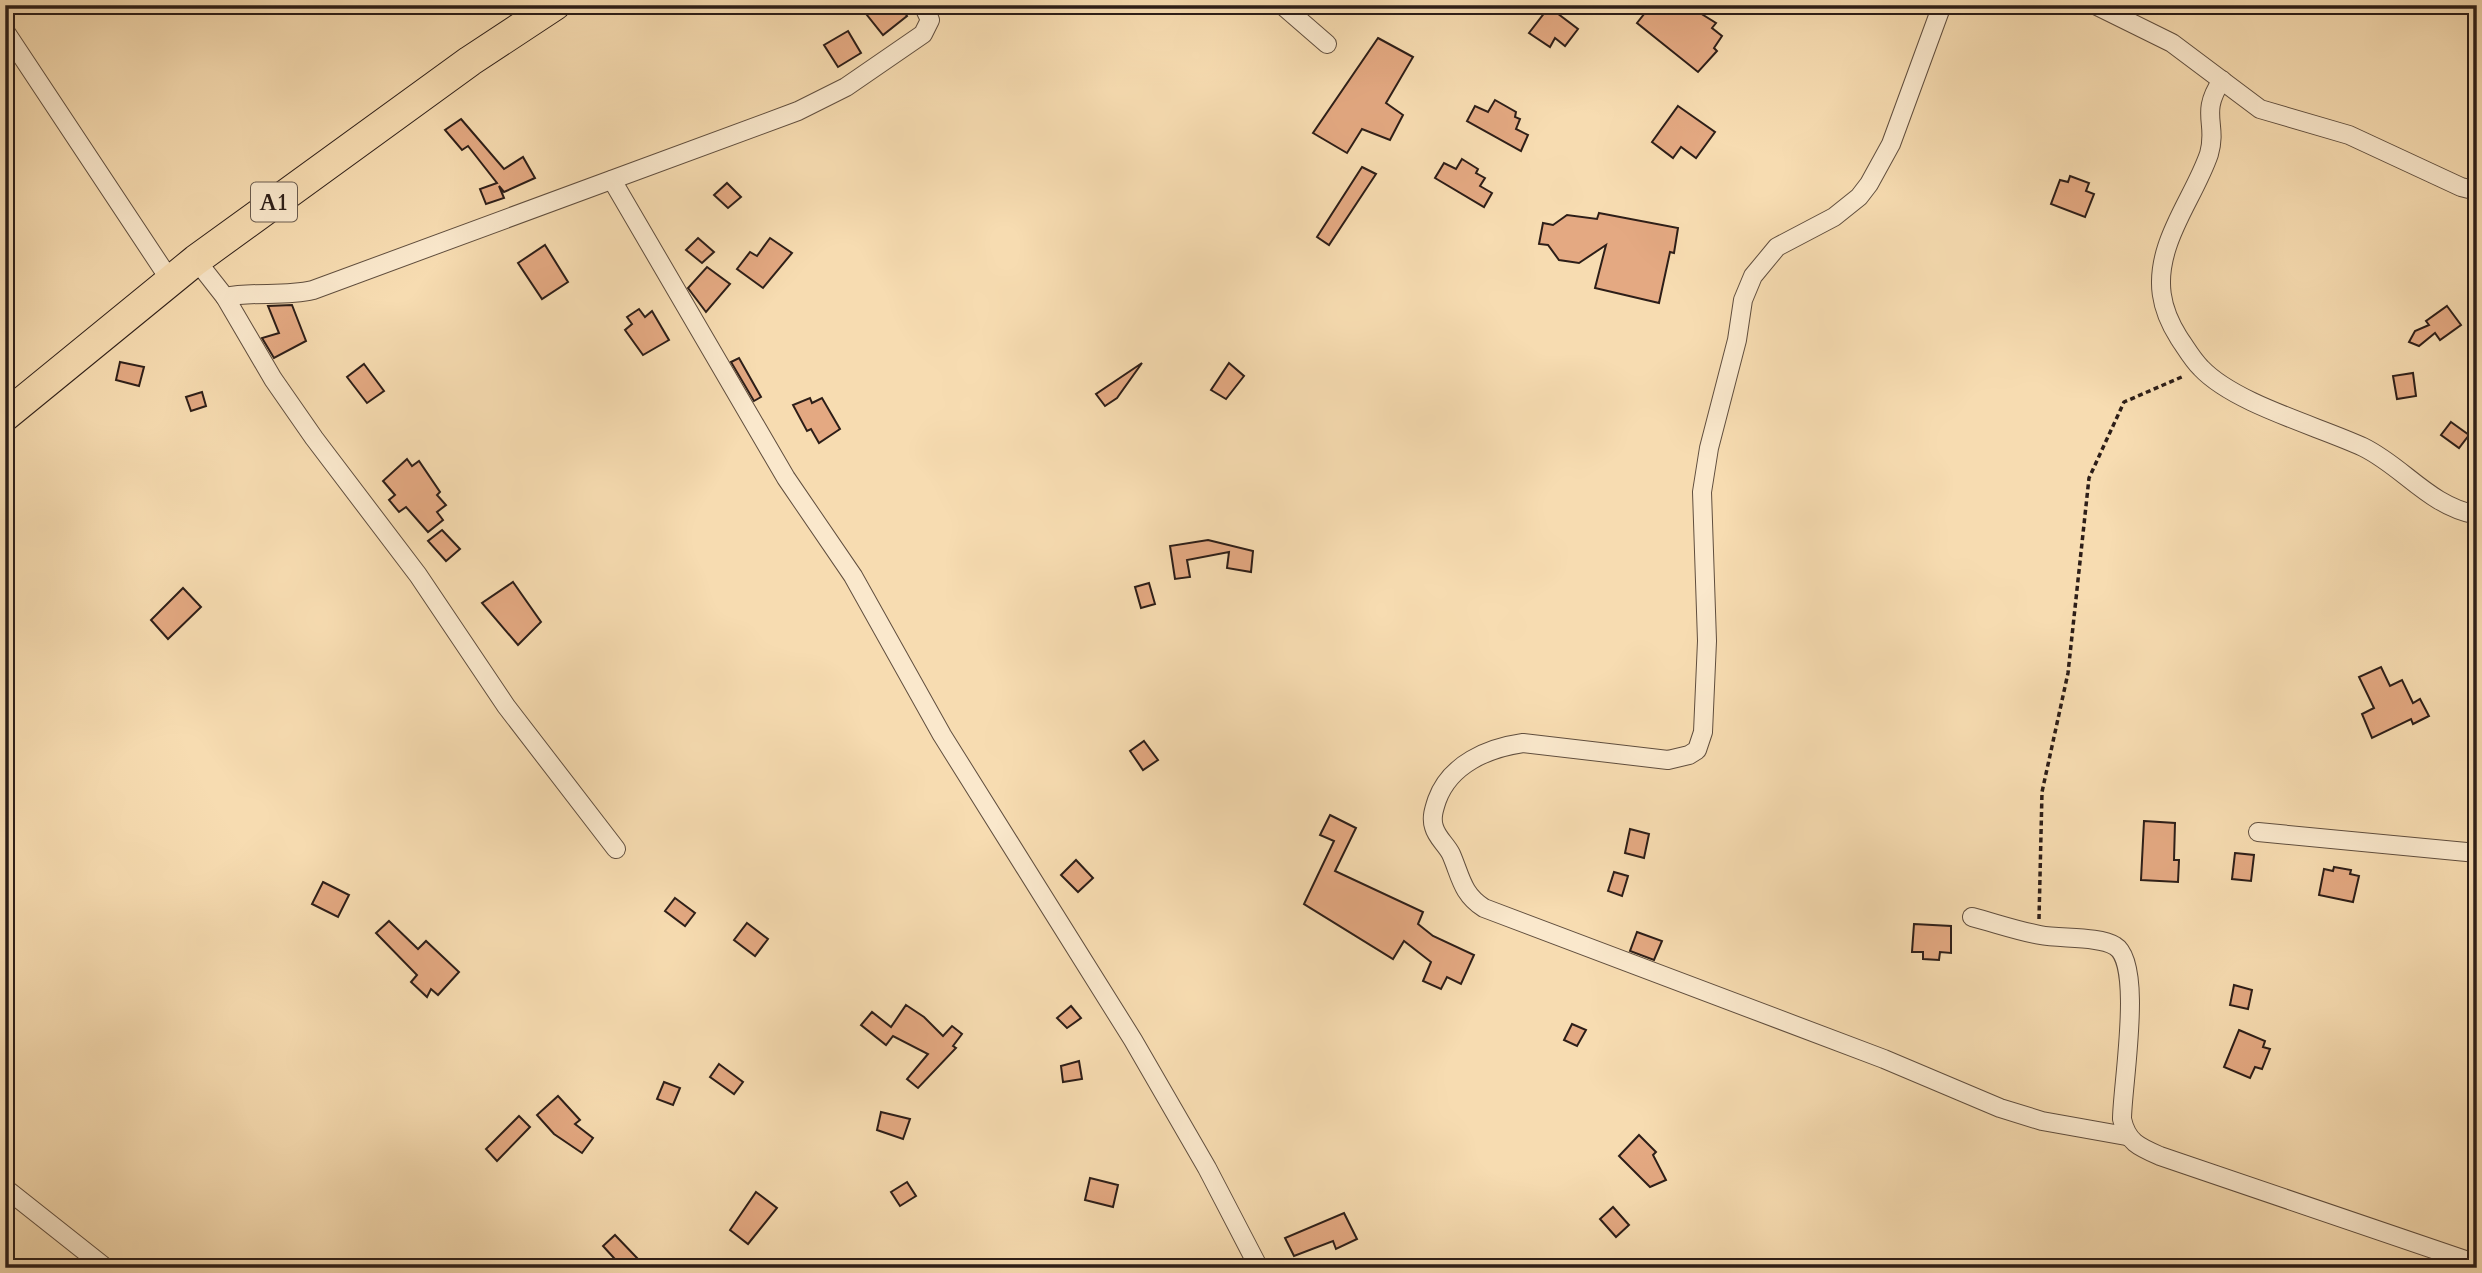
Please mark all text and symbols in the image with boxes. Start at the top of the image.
road number: A1 [251,182,297,222]

